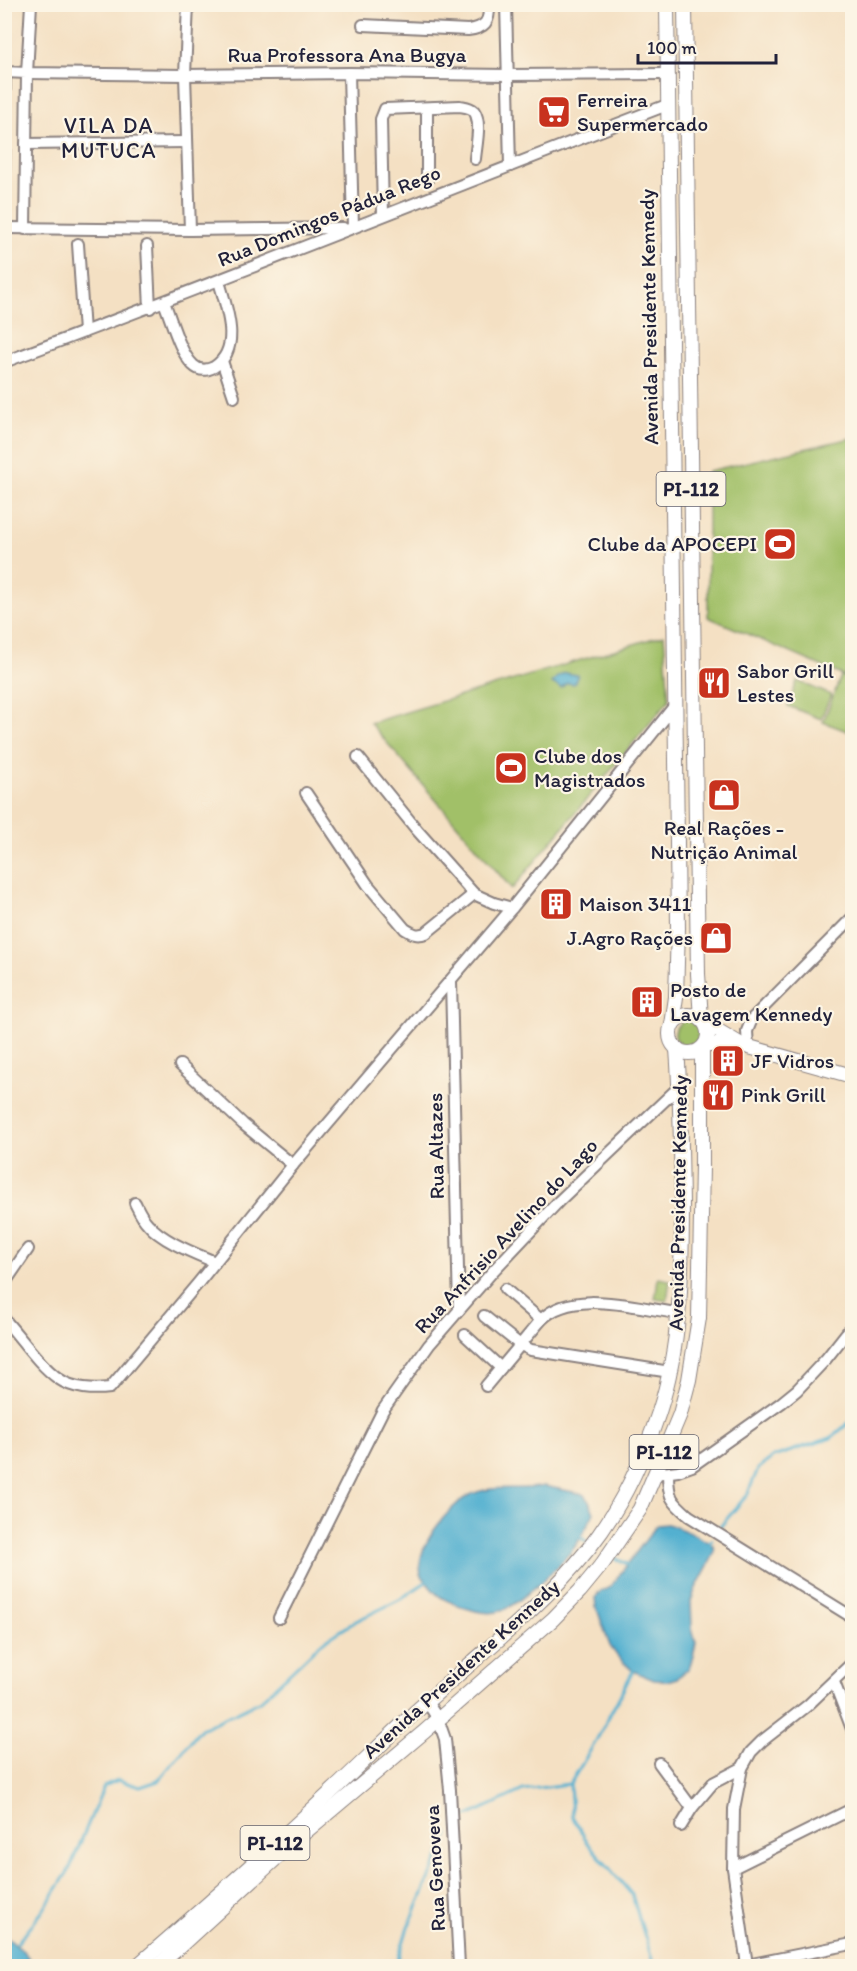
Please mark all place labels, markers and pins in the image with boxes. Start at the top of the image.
place label: Ferreira Supermercado [577,87,708,136]
supermarket icon: Ferreira Supermercado [536,94,572,130]
sports icon: Clube da APOCEPI [762,526,798,562]
place label: Clube da APOCEPI [587,531,757,556]
place label: Sabor Grill Lestes [737,658,834,707]
restaurant icon: Sabor Grill Lestes [696,665,732,701]
place label: Clube dos Magistrados [534,743,646,792]
sports icon: Clube dos Magistrados [493,750,529,786]
shop icon: Real Rações - Nutrição Animal [706,777,742,813]
place label: Real Rações - Nutrição Animal [650,815,798,864]
building icon: Maison 3411 [538,886,574,922]
place label: Maison 3411 [579,891,692,916]
shop icon: J.Agro Rações [698,920,734,956]
place label: J.Agro Rações [567,925,693,950]
place label: Posto de Lavagem Kennedy [670,977,832,1026]
building icon: Posto de Lavagem Kennedy [629,984,665,1020]
building icon: JF Vidros [710,1043,746,1079]
place label: JF Vidros [751,1048,834,1073]
restaurant icon: Pink Grill [700,1077,736,1113]
place label: Pink Grill [741,1082,826,1107]

